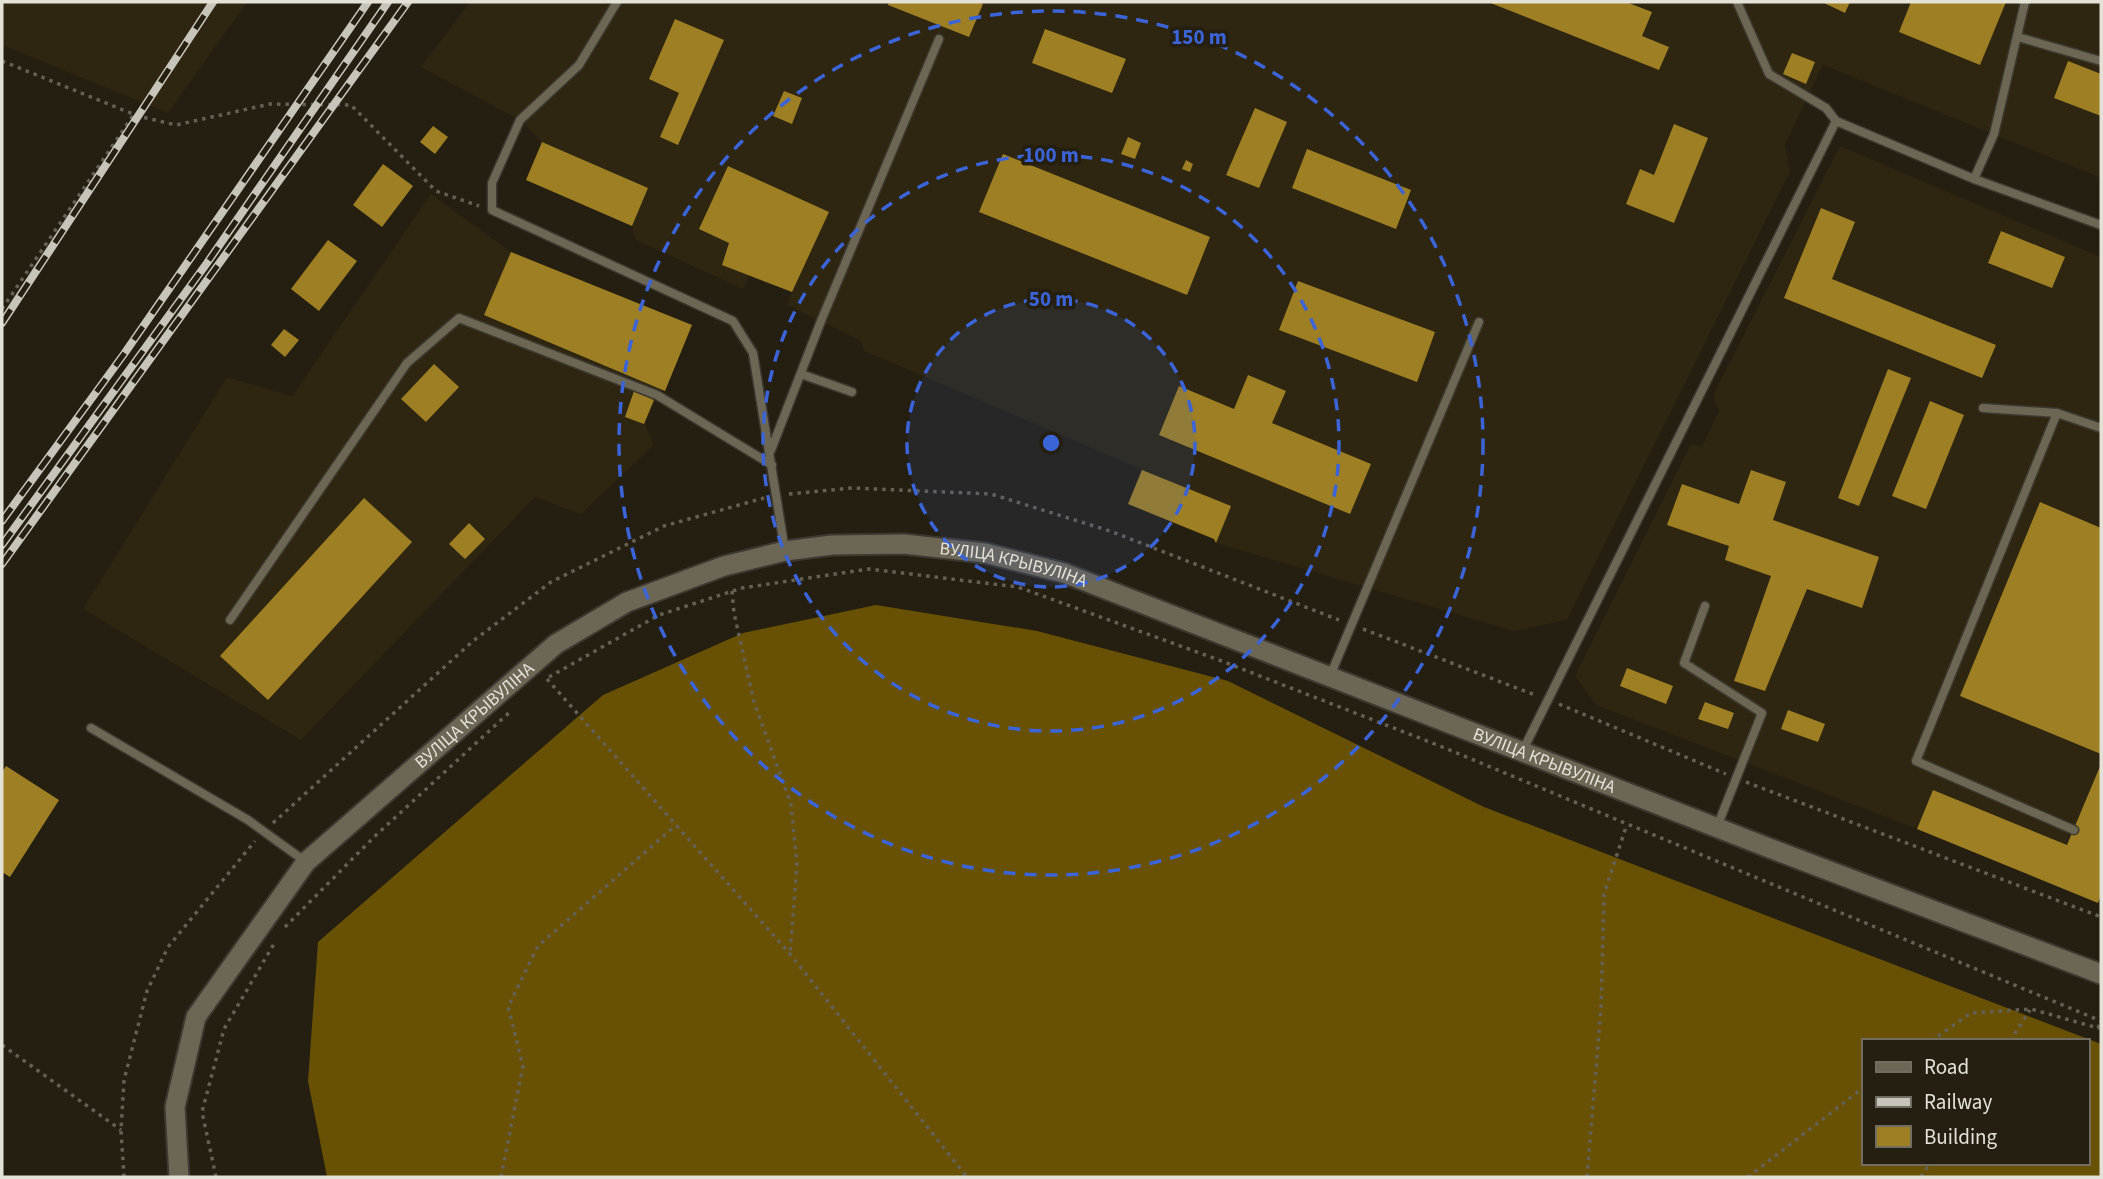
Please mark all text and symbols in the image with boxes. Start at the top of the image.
text: 150 m [1171,22,1227,52]
text: 100 m [1023,140,1079,170]
text: 50 m [1029,284,1073,314]
centre of rings [1039,431,1063,455]
street label: ВУЛІЦА КРЫВУЛІНА [938,536,1091,594]
street label: ВУЛІЦА КРЫВУЛІНА [410,656,540,775]
street label: ВУЛІЦА КРЫВУЛІНА [1469,722,1619,800]
legend [1862,1039,2089,1165]
text: Road [1924,1052,1969,1082]
text: Railway [1924,1087,1992,1117]
text: Building [1924,1122,1998,1152]

